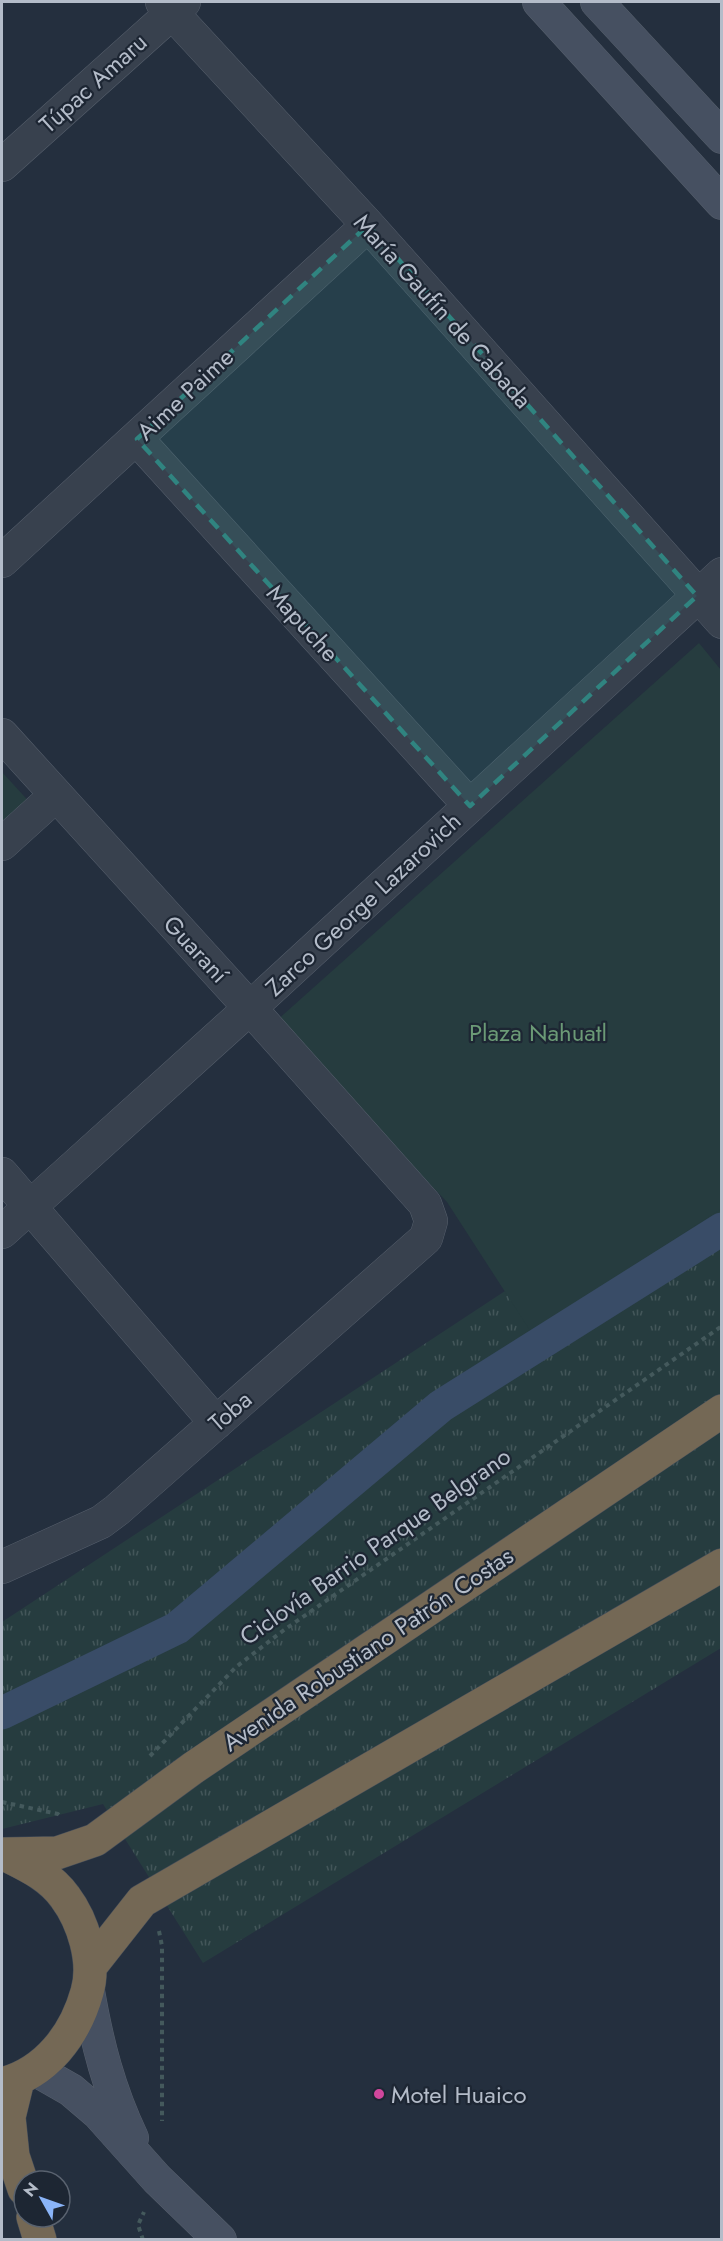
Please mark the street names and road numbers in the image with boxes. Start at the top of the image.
street label: Túpac Amaru [31,25,155,141]
street label: María Gaufín de Cabada [346,206,540,416]
street label: Aime Paime [129,340,241,448]
street label: Mapuche [259,576,347,670]
street label: Zarco George Lazarovich [257,804,469,1004]
street label: Guaraní [155,907,237,991]
street label: Toba [201,1382,259,1440]
street label: Ciclovía Barrio Parque Belgrano [232,1439,518,1653]
street label: Avenida Robustiano Patrón Costas [216,1538,520,1760]

